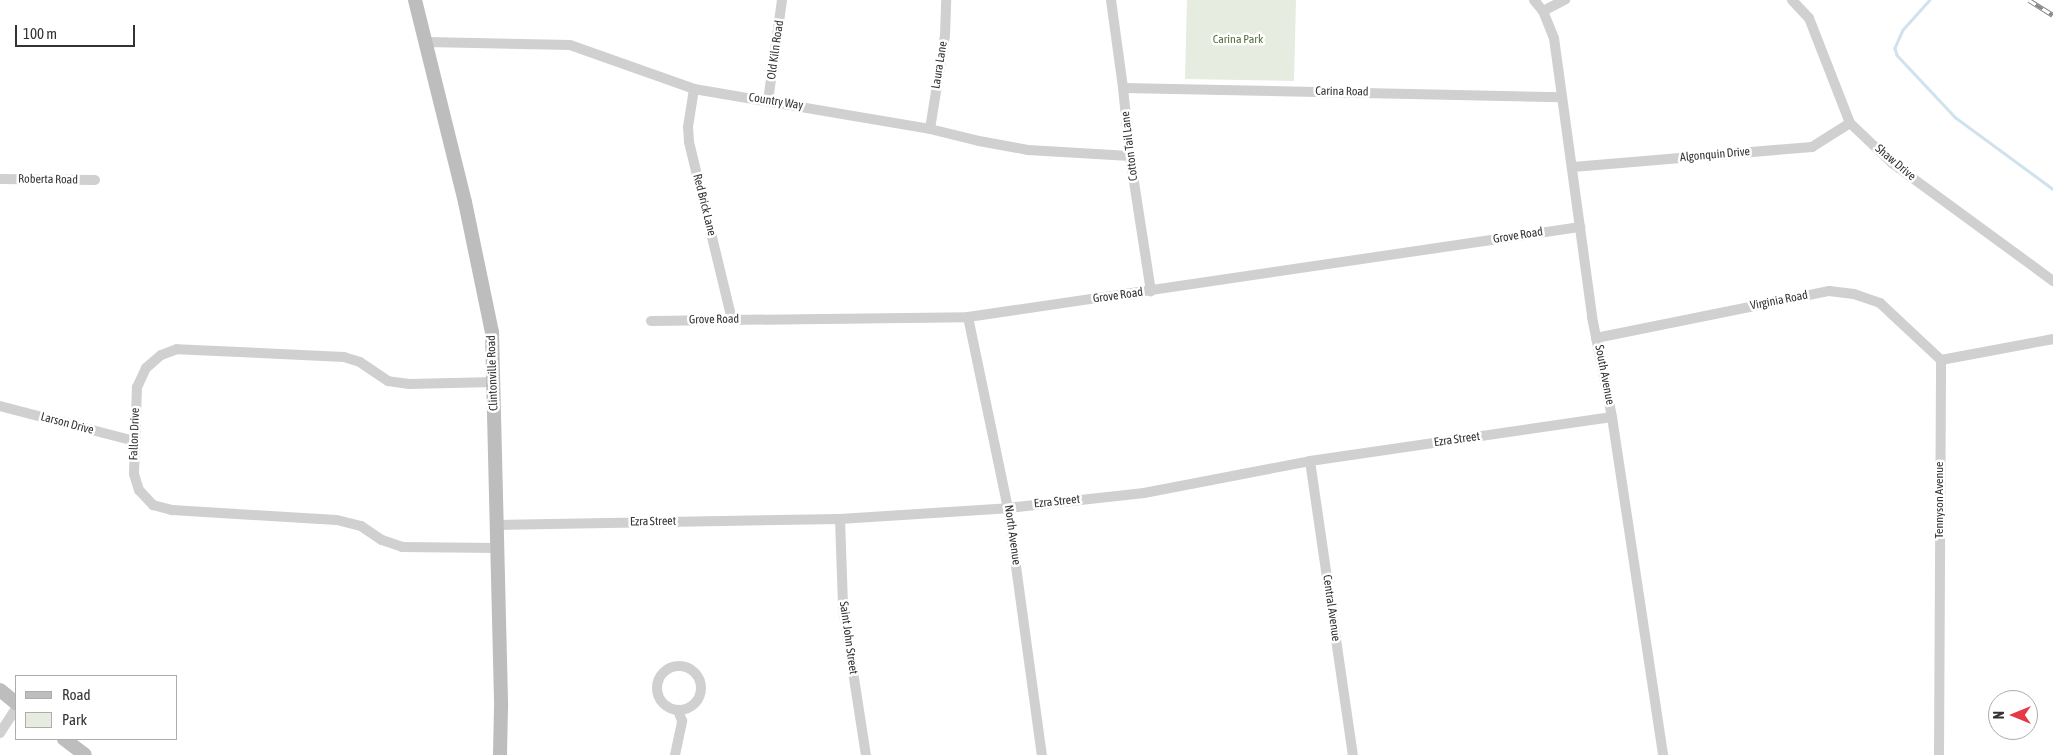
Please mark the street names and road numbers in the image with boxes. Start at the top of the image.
street label: Old Kiln Road [765,19,787,81]
street label: Laura Lane [929,40,951,90]
street label: Carina Road [1315,84,1369,100]
street label: Country Way [748,91,804,113]
street label: Cotton Tail Lane [1119,110,1141,182]
street label: Shaw Drive [1872,142,1918,184]
street label: Algonquin Drive [1679,145,1751,165]
street label: Roberta Road [18,172,78,188]
street label: Red Brick Lane [689,172,719,238]
street label: Grove Road [1492,225,1544,247]
street label: Grove Road [1092,285,1144,307]
street label: Virginia Road [1749,288,1809,314]
street label: Grove Road [689,312,739,328]
street label: Clintonville Road [484,335,502,411]
street label: South Avenue [1591,344,1617,406]
street label: Fallon Drive [127,407,143,461]
street label: Larson Drive [39,410,95,438]
street label: Ezra Street [1433,430,1481,450]
street label: Tennyson Avenue [1933,461,1947,539]
street label: Ezra Street [1033,492,1081,512]
street label: North Avenue [1001,504,1023,566]
street label: Ezra Street [630,514,676,530]
street label: Central Avenue [1319,574,1343,642]
street label: Saint John Street [836,601,860,675]

